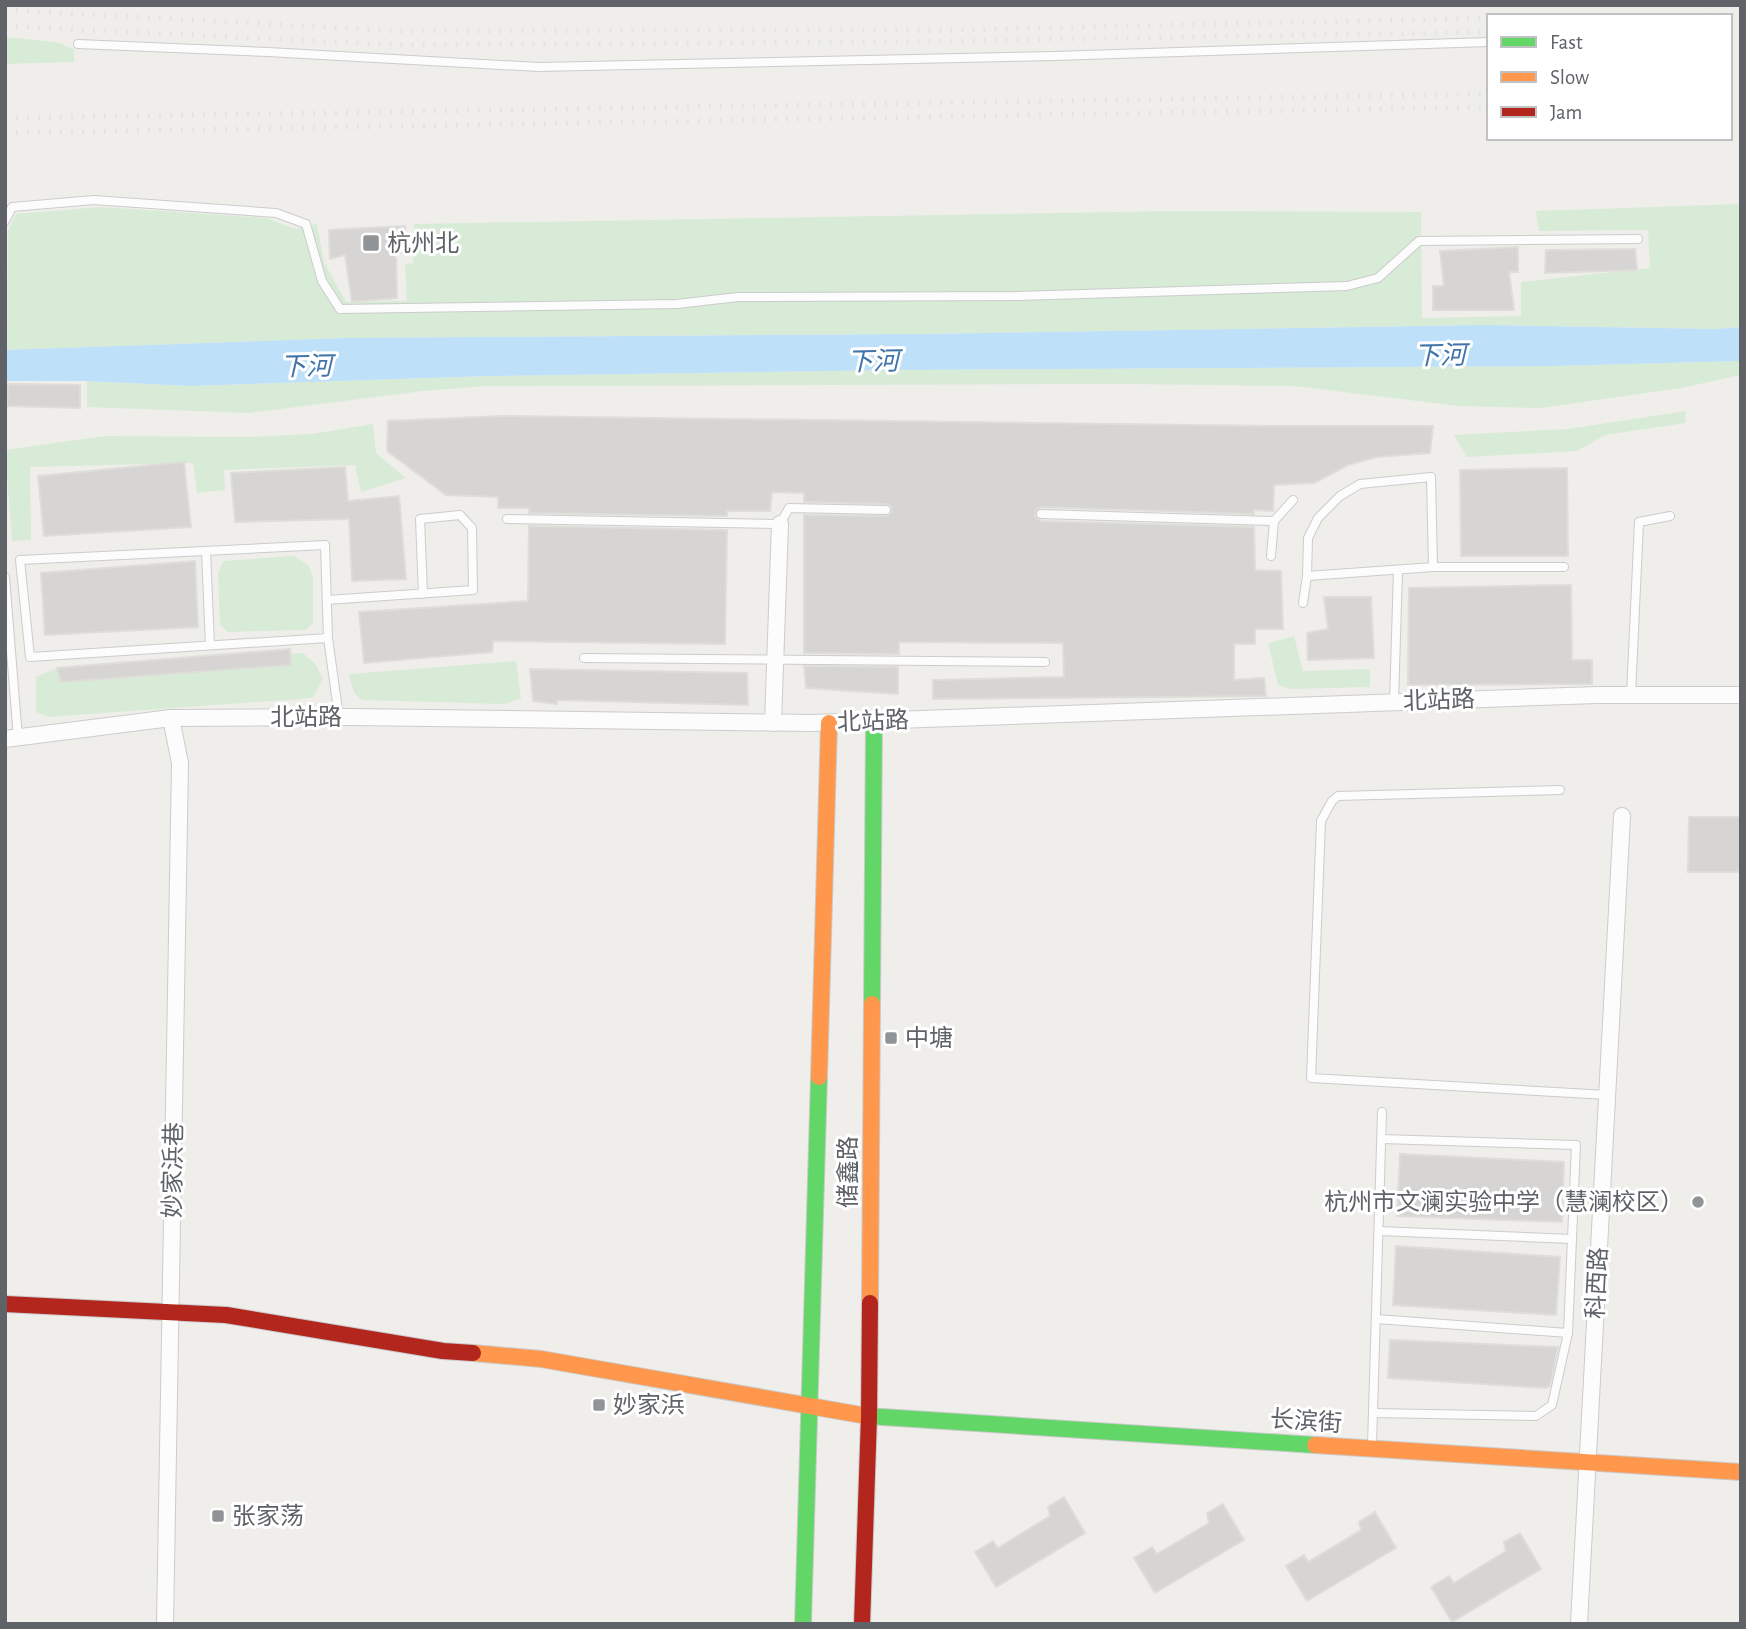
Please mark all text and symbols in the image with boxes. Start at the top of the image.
legend [1487,14,1732,140]
text: Fast [1550,32,1583,53]
text: Slow [1550,67,1589,88]
text: Jam [1550,102,1582,123]
place label: 杭州北 [387,230,459,256]
marker: 杭州北 [361,233,381,253]
water label: 下河 [1414,341,1471,369]
water label: 下河 [847,347,904,375]
water label: 下河 [280,352,337,380]
street label: 北站路 [1403,686,1475,714]
street label: 北站路 [270,704,342,730]
street label: 北站路 [837,707,909,735]
place label: 中塘 [905,1025,953,1051]
marker: 中塘 [883,1030,899,1046]
street label: 妙家浜巷 [159,1122,187,1218]
street label: 储鑫路 [835,1136,861,1208]
place label: 杭州市文澜实验中学（慧澜校区） [1324,1189,1684,1215]
marker: 杭州市文澜实验中学（慧澜校区） [1690,1194,1706,1210]
street label: 科西路 [1582,1246,1612,1320]
place label: 妙家浜 [613,1392,685,1418]
marker: 妙家浜 [591,1397,607,1413]
street label: 长滨街 [1269,1406,1343,1436]
place label: 张家荡 [232,1503,304,1529]
marker: 张家荡 [210,1508,226,1524]

